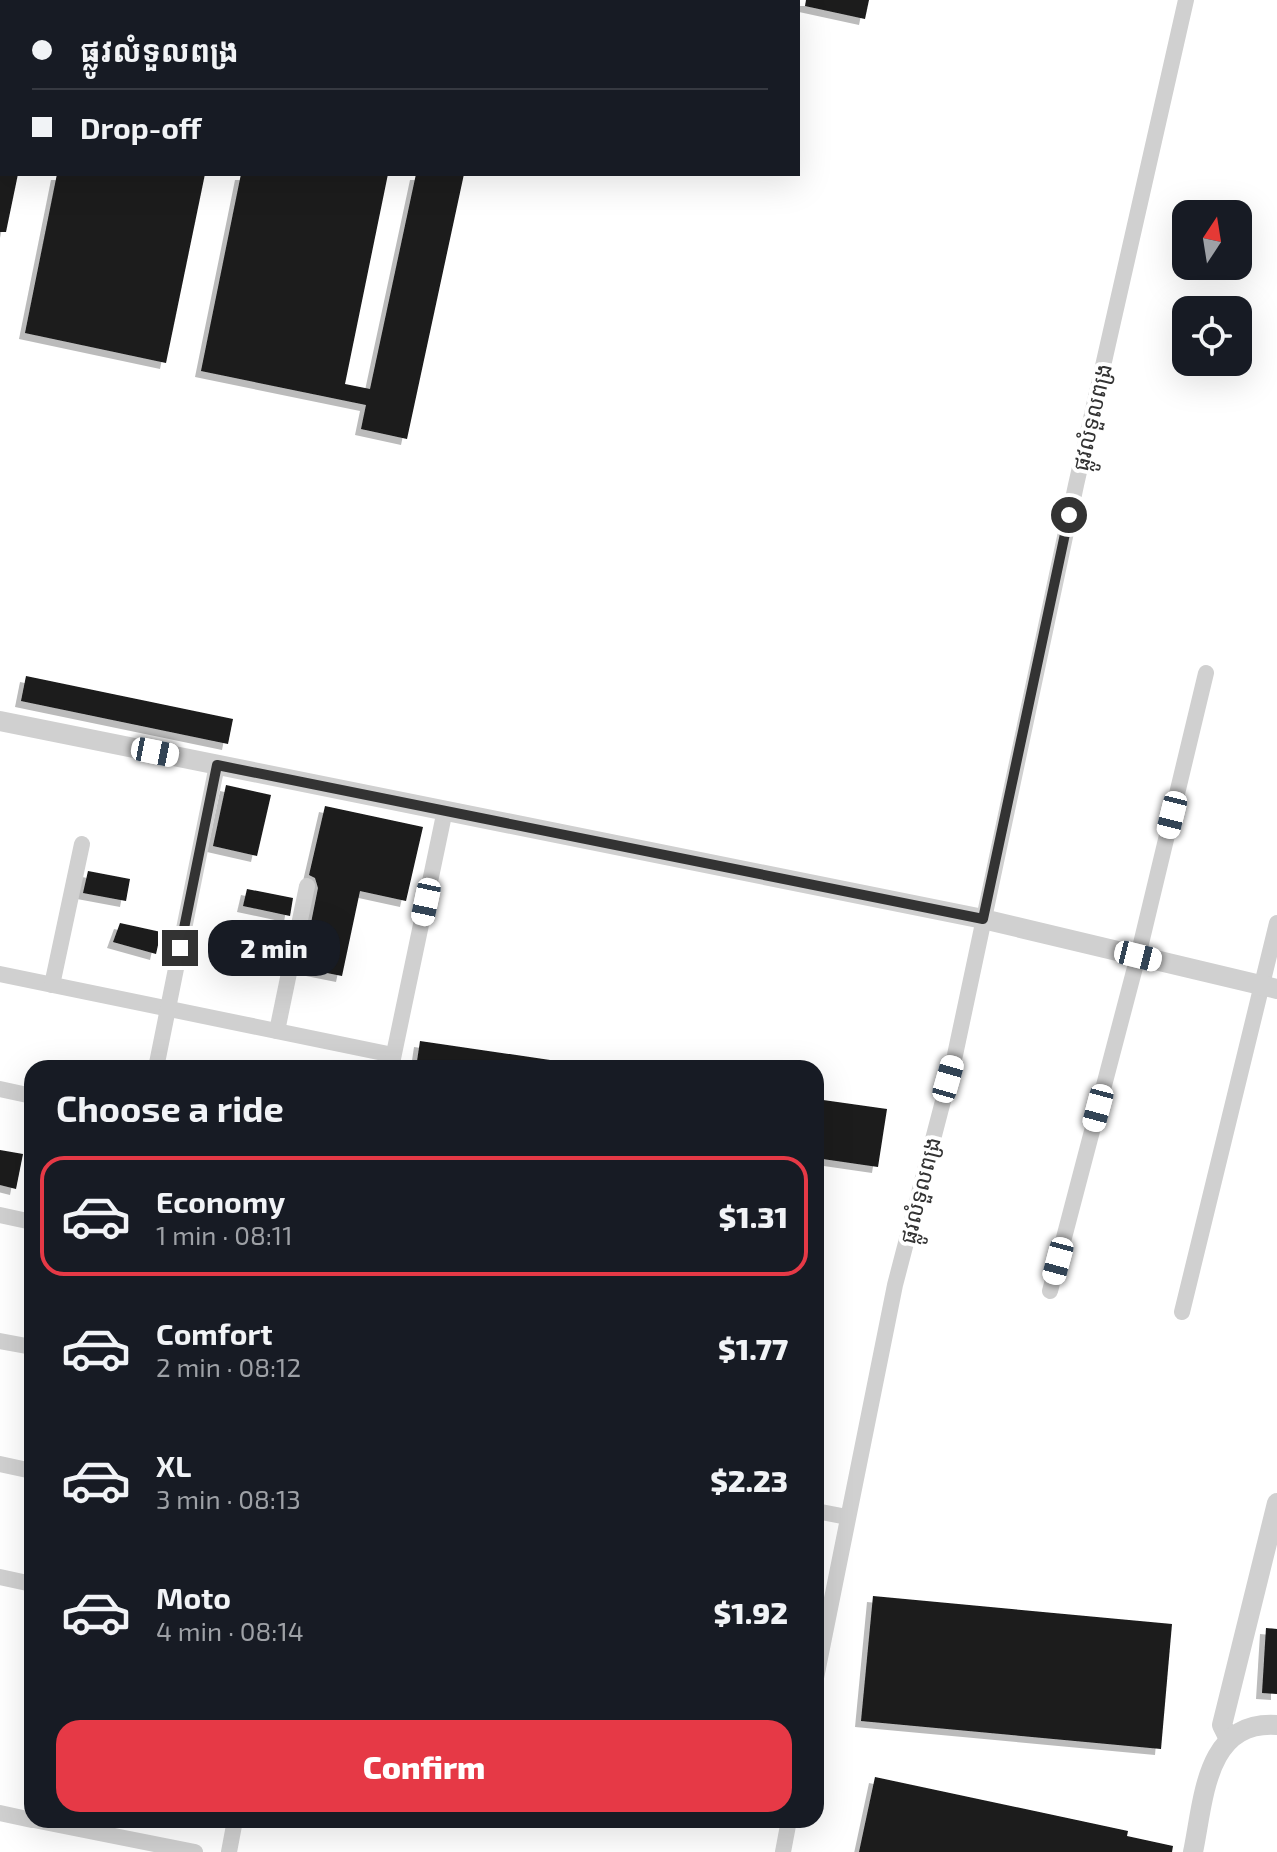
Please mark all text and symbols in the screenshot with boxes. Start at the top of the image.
text: ផ្លូវលំទួលពង្រ [80,32,239,68]
text: Drop-off [80,109,202,145]
north arrow [1172,200,1252,280]
map controls [1172,200,1252,376]
button: locate [1172,296,1252,376]
street label: ផ្លូវលំទួលពង្រ [1066,361,1124,475]
route start [1051,497,1087,533]
car [129,736,181,768]
car [1155,789,1189,841]
car [409,876,443,928]
callout: 2 min [208,920,340,976]
route end [162,930,198,966]
text: 2 min [240,932,308,963]
car [1112,939,1164,973]
car [930,1053,966,1105]
car [1080,1082,1116,1134]
text: Choose a ride [56,1086,284,1129]
street label: ផ្លូវលំទួលពង្រ [893,1134,953,1248]
icon: car [60,1180,132,1252]
text: Economy [156,1183,285,1219]
text: $1.31 [719,1198,788,1234]
text: 1 min · 08:11 [156,1219,293,1250]
car [1040,1235,1076,1287]
icon: car [60,1312,132,1384]
text: Comfort [156,1315,273,1351]
text: $1.77 [718,1330,788,1366]
text: 2 min · 08:12 [156,1351,301,1382]
icon: car [60,1444,132,1516]
text: XL [156,1447,191,1483]
text: $2.23 [710,1462,788,1498]
text: 3 min · 08:13 [156,1483,301,1514]
icon: car [60,1576,132,1648]
text: Moto [156,1579,231,1615]
text: $1.92 [714,1594,788,1630]
text: 4 min · 08:14 [156,1615,304,1646]
button: Confirm [56,1720,792,1812]

